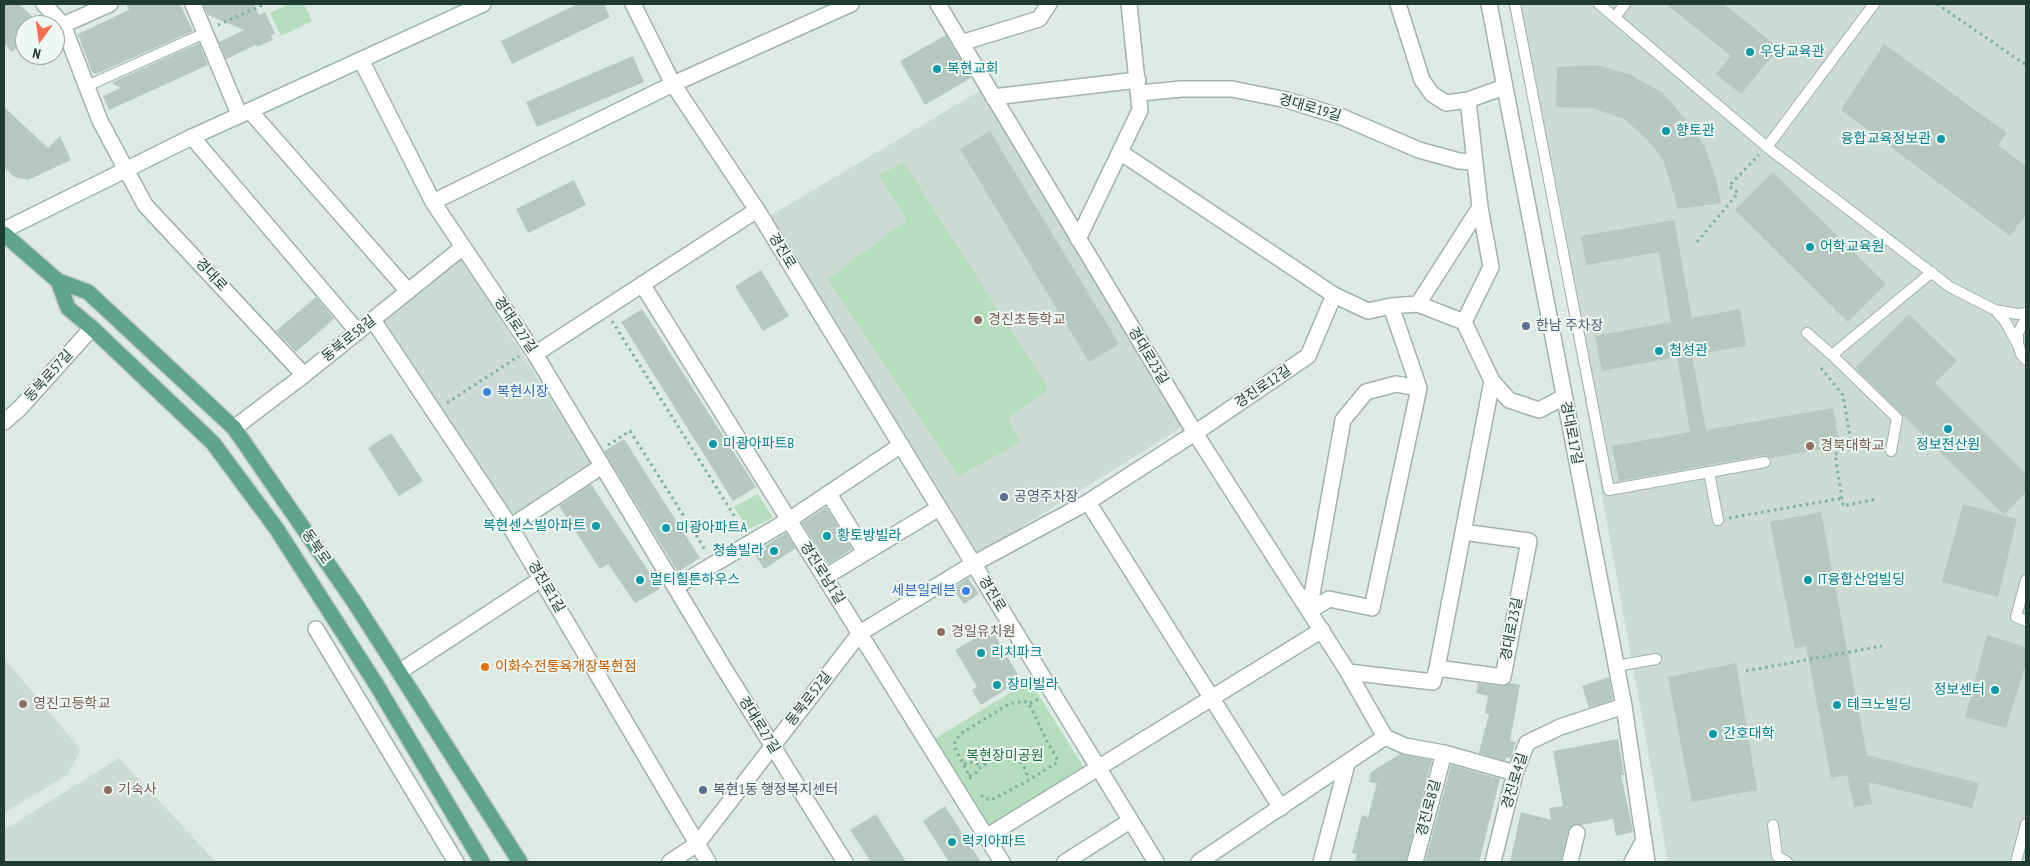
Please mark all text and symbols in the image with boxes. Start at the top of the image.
north arrow [15,15,65,65]
text: N [31,44,42,63]
place label: 우당교육관 [1760,44,1824,60]
marker: 우당교육관 [1744,46,1756,58]
place label: 복현교회 [947,61,999,77]
marker: 복현교회 [931,63,943,75]
street label: 경대로19길 [1277,91,1343,125]
place label: 향토관 [1676,123,1715,139]
marker: 향토관 [1660,125,1672,137]
place label: 융합교육정보관 [1841,131,1931,147]
marker: 융합교육정보관 [1935,133,1947,145]
street label: 경진로 [765,230,799,272]
place label: 어학교육원 [1820,239,1884,255]
marker: 어학교육원 [1804,241,1816,253]
street label: 경대로 [192,255,230,295]
street label: 경대로27길 [490,294,540,356]
street label: 동북로58길 [319,312,379,366]
place label: 경진초등학교 [988,312,1065,328]
marker: 경진초등학교 [972,314,984,326]
place label: 한남 주차장 [1536,318,1603,334]
marker: 한남 주차장 [1520,320,1532,332]
street label: 경대로23길 [1124,324,1172,388]
place label: 첨성관 [1669,343,1708,359]
marker: 첨성관 [1653,345,1665,357]
street label: 동북로57길 [21,347,77,405]
street label: 경진로12길 [1232,362,1294,412]
place label: 복현시장 [497,384,549,400]
marker: 복현시장 [481,386,493,398]
street label: 경대로17길 [1557,400,1585,466]
marker: 정보전산원 [1942,423,1954,435]
place label: 미광아파트B [723,436,794,452]
place label: 정보전산원 [1916,437,1980,453]
marker: 미광아파트B [707,438,719,450]
place label: 경북대학교 [1820,438,1884,454]
marker: 경북대학교 [1804,440,1816,452]
place label: 공영주차장 [1014,489,1078,505]
marker: 공영주차장 [998,491,1010,503]
place label: 복현센스빌아파트 [483,518,586,534]
marker: 복현센스빌아파트 [590,520,602,532]
place label: 미광아파트A [676,520,747,536]
marker: 미광아파트A [660,522,672,534]
street label: 동북로 [298,526,334,568]
place label: 황토방빌라 [837,528,901,544]
marker: 황토방빌라 [821,530,833,542]
street label: 경진로남1길 [796,539,848,607]
place label: 청솔빌라 [712,543,764,559]
marker: 청솔빌라 [768,545,780,557]
street label: 경진로1길 [524,558,568,616]
place label: 멀티힐튼하우스 [650,572,740,588]
place label: IT융합산업빌딩 [1818,572,1905,588]
street label: 경진로 [975,573,1009,615]
marker: 멀티힐튼하우스 [634,574,646,586]
marker: IT융합산업빌딩 [1802,574,1814,586]
place label: 세븐일레븐 [892,583,956,599]
marker: 세븐일레븐 [960,585,972,597]
street label: 경대로23길 [1498,596,1526,662]
place label: 경일유치원 [951,624,1015,640]
marker: 경일유치원 [935,626,947,638]
place label: 리치파크 [991,645,1043,661]
marker: 리치파크 [975,647,987,659]
place label: 이화수전통육개장복현점 [495,659,637,675]
marker: 이화수전통육개장복현점 [479,661,491,673]
street label: 동북로52길 [783,669,835,729]
place label: 장미빌라 [1007,677,1059,693]
marker: 장미빌라 [991,679,1003,691]
place label: 정보센터 [1933,682,1985,698]
marker: 정보센터 [1989,684,2001,696]
street label: 경대로27길 [735,693,783,757]
place label: 영진고등학교 [33,696,110,712]
place label: 테크노빌딩 [1847,697,1911,713]
marker: 영진고등학교 [17,698,29,710]
marker: 테크노빌딩 [1831,699,1843,711]
place label: 간호대학 [1723,726,1775,742]
marker: 간호대학 [1707,728,1719,740]
park label: 복현장미공원 [966,748,1044,764]
street label: 경진로4길 [1499,751,1531,811]
street label: 경진로8길 [1413,778,1445,838]
place label: 기숙사 [118,782,157,798]
place label: 복현1동 행정복지센터 [713,782,838,798]
marker: 기숙사 [102,784,114,796]
marker: 복현1동 행정복지센터 [697,784,709,796]
place label: 럭키아파트 [962,834,1026,850]
marker: 럭키아파트 [946,836,958,848]

